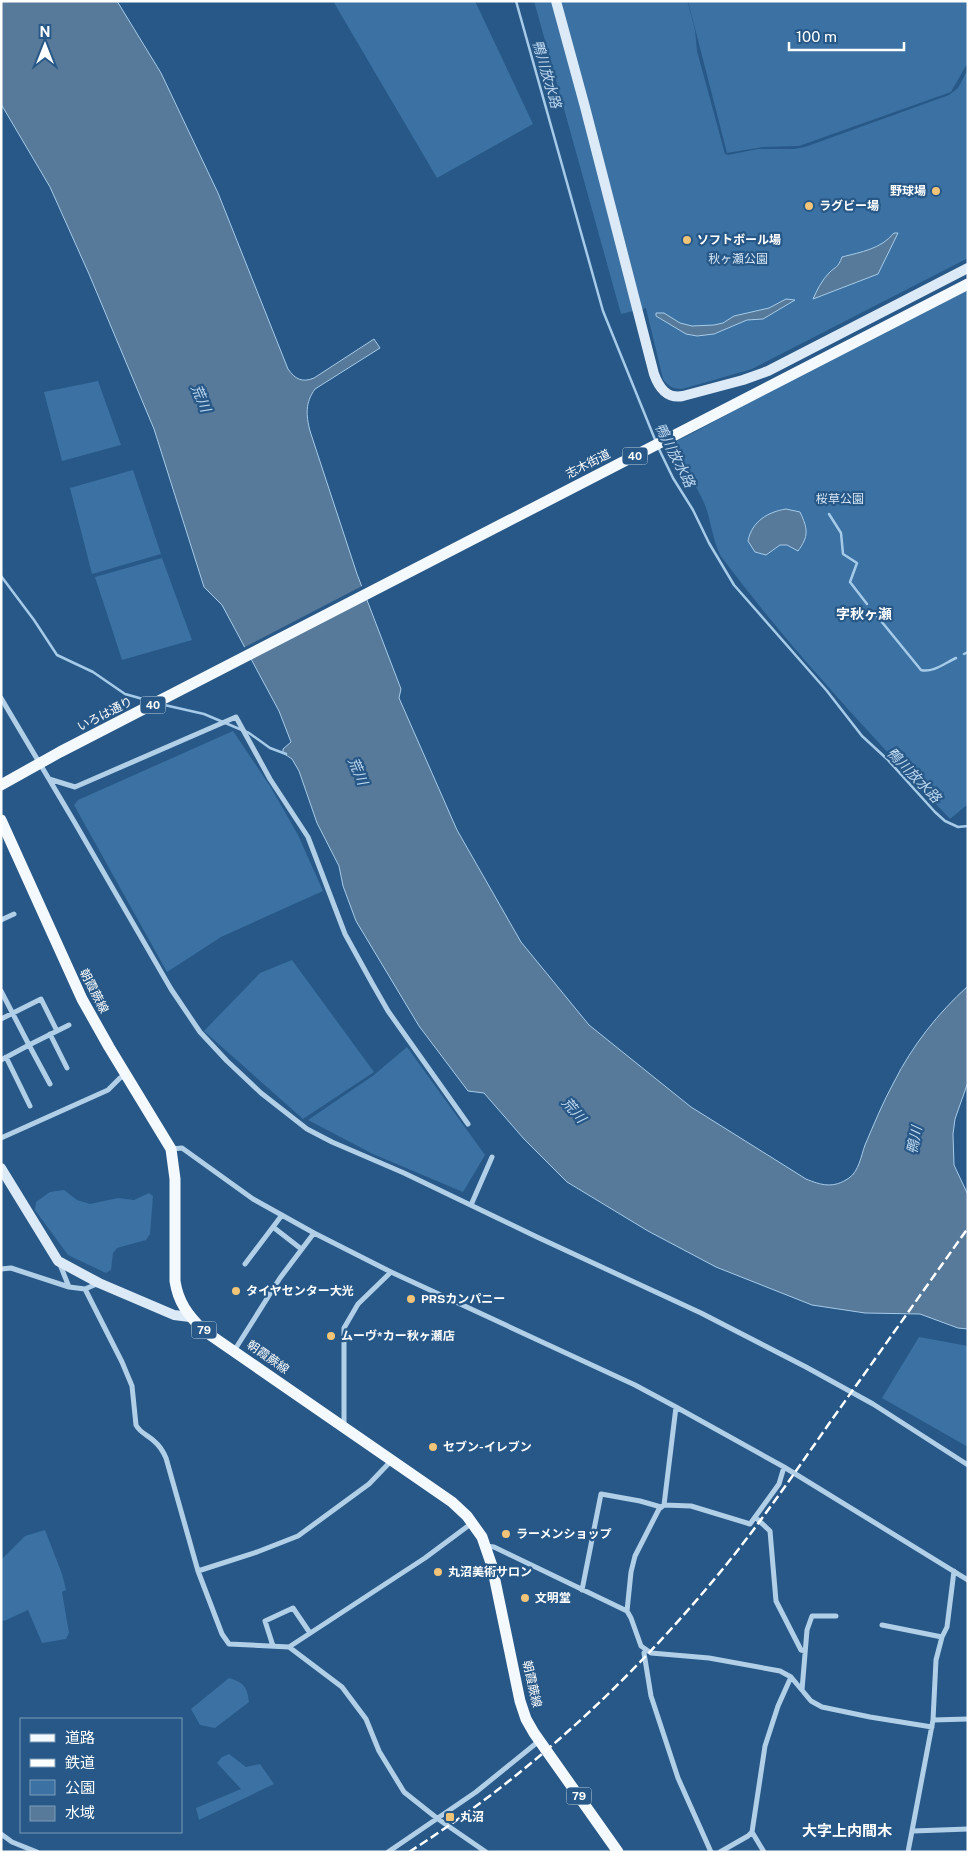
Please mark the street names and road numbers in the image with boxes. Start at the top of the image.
street label: 志木街道 [563,447,613,481]
road number: 40 [622,448,648,464]
street label: いろは通り [75,694,135,734]
road number: 40 [140,696,166,714]
street label: 朝霞蕨線 [77,966,111,1016]
road number: 79 [192,1322,216,1338]
street label: 朝霞蕨線 [244,1337,292,1377]
street label: 朝霞蕨線 [520,1659,544,1709]
road number: 79 [566,1788,592,1804]

